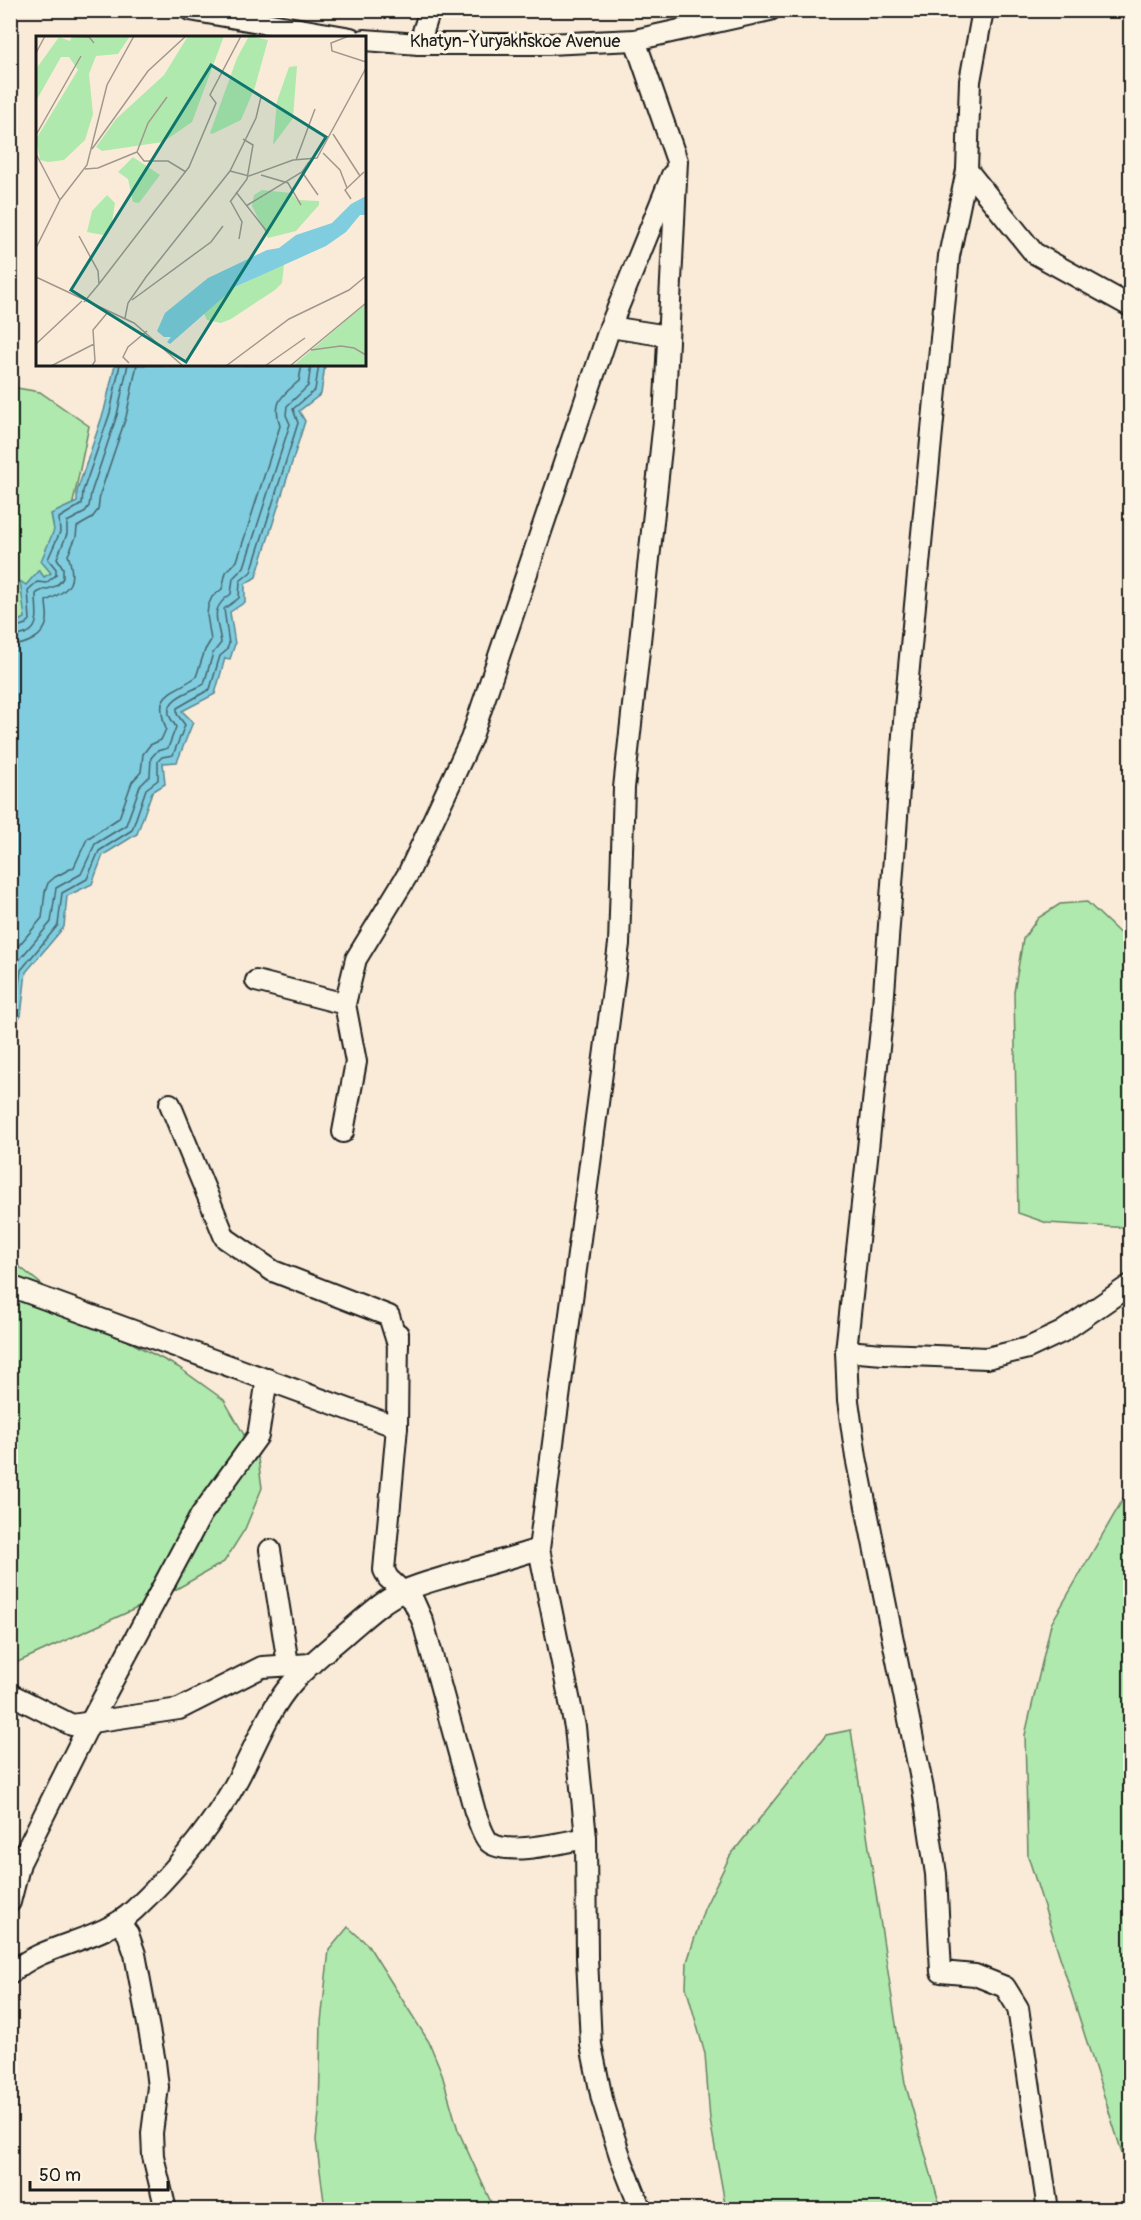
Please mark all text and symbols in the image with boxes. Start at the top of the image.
street label: Khatyn-Yuryakhskoe Avenue [410,30,620,53]
inset map [36,36,366,366]
scale bar [30,2154,168,2192]
text: 50 m [39,2164,81,2187]

